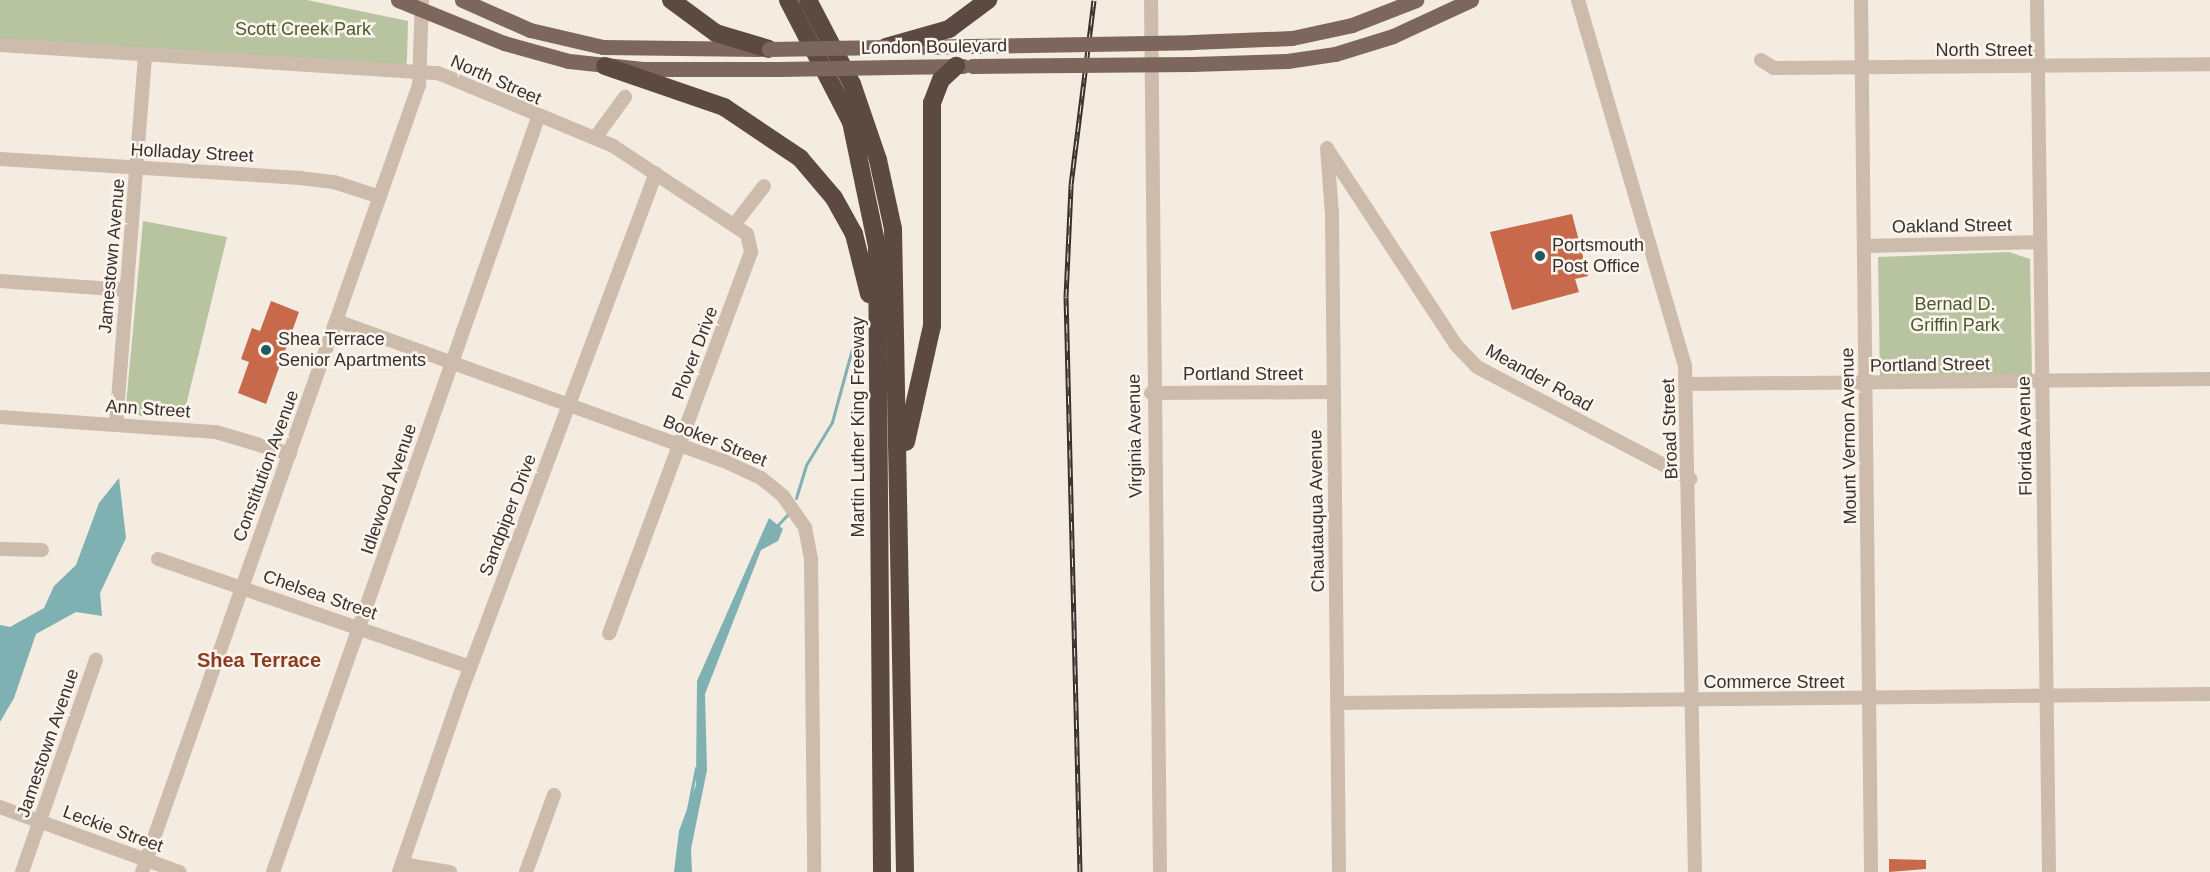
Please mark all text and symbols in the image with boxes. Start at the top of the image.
park label: Scott Creek Park [235,18,371,40]
street label: London Boulevard [861,35,1007,59]
street label: North Street [1935,39,2033,61]
street label: North Street [447,50,545,110]
street label: Holladay Street [130,139,254,167]
street label: Jamestown Avenue [94,177,130,335]
street label: Oakland Street [1892,214,2012,238]
place label: Portsmouth Post Office [1552,235,1644,278]
marker: Portsmouth Post Office [1533,249,1547,263]
park label: Bernad D. Griffin Park [1910,294,2000,336]
street label: Plover Drive [667,303,723,403]
street label: Martin Luther King Freeway [847,316,869,538]
place label: Shea Terrace Senior Apartments [278,329,427,372]
street label: Meander Road [1482,340,1596,416]
marker: Shea Terrace Senior Apartments [259,343,273,357]
street label: Mount Vernon Avenue [1837,347,1861,525]
street label: Portland Street [1870,353,1990,377]
street label: Portland Street [1183,363,1303,385]
street label: Virginia Avenue [1123,373,1147,499]
street label: Florida Avenue [2013,375,2037,497]
street label: Broad Street [1657,378,1683,480]
street label: Constitution Avenue [228,387,304,545]
street label: Ann Street [105,395,191,423]
street label: Booker Street [660,410,770,472]
street label: Idlewood Avenue [356,420,422,558]
street label: Chautauqua Avenue [1305,429,1329,593]
street label: Sandpiper Drive [475,451,541,579]
street label: Chelsea Street [260,565,380,625]
district label: Shea Terrace [197,648,321,672]
street label: Jamestown Avenue [12,665,84,821]
street label: Commerce Street [1703,671,1845,693]
street label: Leckie Street [60,801,166,857]

